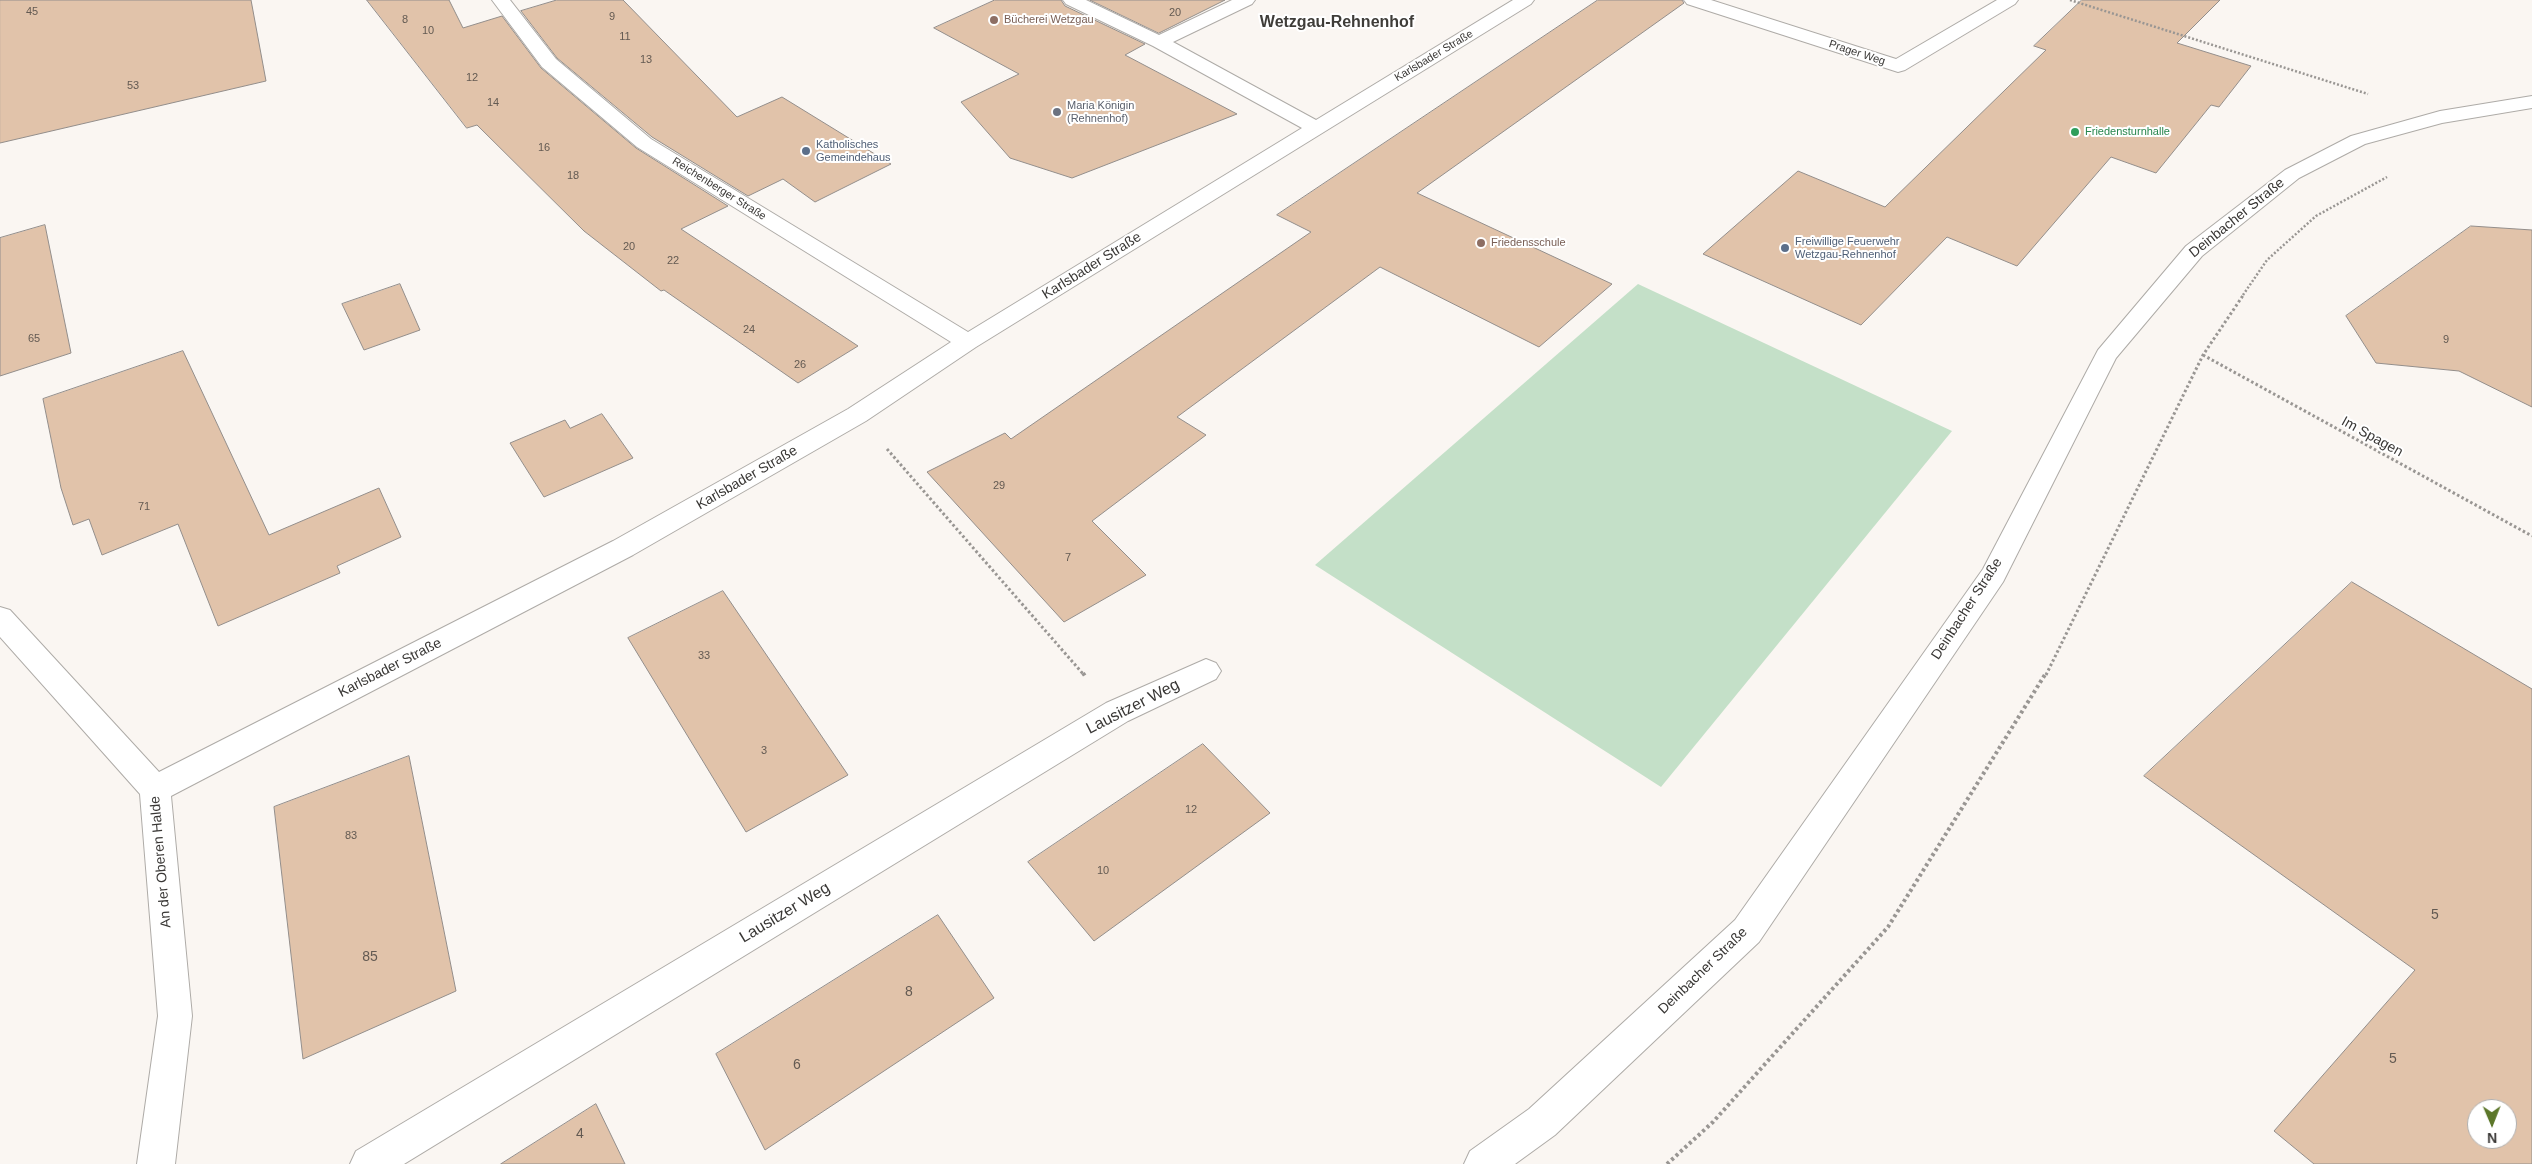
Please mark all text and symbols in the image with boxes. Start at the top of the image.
house number: 45 [26,5,38,19]
house number: 20 [1169,6,1181,20]
house number: 9 [609,10,615,24]
house number: 8 [402,13,408,27]
place label: Bücherei Wetzgau [1004,13,1094,27]
district label: Wetzgau-Rehnenhof [1260,13,1414,33]
marker: Bücherei Wetzgau [988,14,1000,26]
house number: 10 [422,24,434,38]
street label: Karlsbader Straße [1392,27,1476,85]
house number: 11 [619,30,631,44]
street label: Prager Weg [1827,38,1887,68]
house number: 13 [640,53,652,67]
house number: 12 [466,71,478,85]
house number: 53 [127,79,139,93]
house number: 14 [487,96,499,110]
place label: Maria Königin (Rehnenhof) [1067,99,1134,125]
marker: Maria Königin (Rehnenhof) [1051,106,1063,118]
place label: Friedensturnhalle [2085,125,2170,139]
marker: Friedensturnhalle [2069,126,2081,138]
place label: Katholisches Gemeindehaus [816,138,891,164]
house number: 16 [538,141,550,155]
marker: Katholisches Gemeindehaus [800,145,812,157]
street label: Reichenberger Straße [670,155,768,223]
house number: 18 [567,169,579,183]
street label: Deinbacher Straße [2186,174,2288,262]
street label: Karlsbader Straße [1039,229,1145,303]
place label: Freiwillige Feuerwehr Wetzgau-Rehnenhof [1795,235,1900,261]
place label: Friedensschule [1491,236,1566,250]
marker: Friedensschule [1475,237,1487,249]
house number: 20 [623,240,635,254]
marker: Freiwillige Feuerwehr Wetzgau-Rehnenhof [1779,242,1791,254]
house number: 22 [667,254,679,268]
house number: 24 [743,323,755,337]
house number: 65 [28,332,40,346]
house number: 9 [2443,333,2449,347]
house number: 26 [794,358,806,372]
street label: Im Spagen [2338,413,2406,461]
street label: Karlsbader Straße [694,442,800,514]
house number: 29 [993,479,1005,493]
house number: 71 [138,500,150,514]
house number: 7 [1065,551,1071,565]
street label: Deinbacher Straße [1928,555,2006,663]
street label: Karlsbader Straße [336,635,444,701]
house number: 33 [698,649,710,663]
street label: Lausitzer Weg [1083,675,1183,739]
house number: 3 [761,744,767,758]
street label: An der Oberen Halde [147,795,175,929]
house number: 12 [1185,803,1197,817]
house number: 83 [345,829,357,843]
house number: 10 [1097,864,1109,878]
street label: Lausitzer Weg [736,879,834,947]
house number: 5 [2431,907,2439,923]
street label: Deinbacher Straße [1655,924,1751,1018]
house number: 85 [362,949,378,965]
house number: 8 [905,984,913,1000]
house number: 5 [2389,1051,2397,1067]
house number: 6 [793,1057,801,1073]
north arrow [2467,1099,2517,1149]
house number: 4 [576,1126,584,1142]
text: N [2487,1130,2497,1146]

